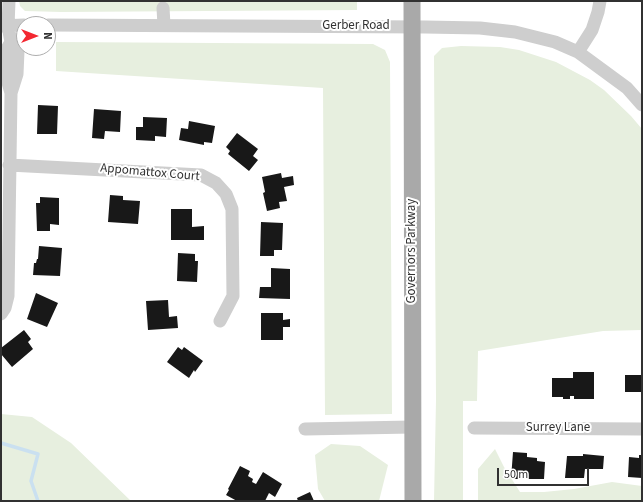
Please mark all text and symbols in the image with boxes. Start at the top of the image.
north arrow [16,16,56,56]
street label: Gerber Road [322,18,390,34]
text: N [40,32,55,40]
street label: Appomattox Court [100,161,200,185]
street label: Governors Parkway [404,199,420,303]
street label: Surrey Lane [526,420,590,436]
scale bar [499,460,591,486]
text: 50 m [504,466,528,483]

